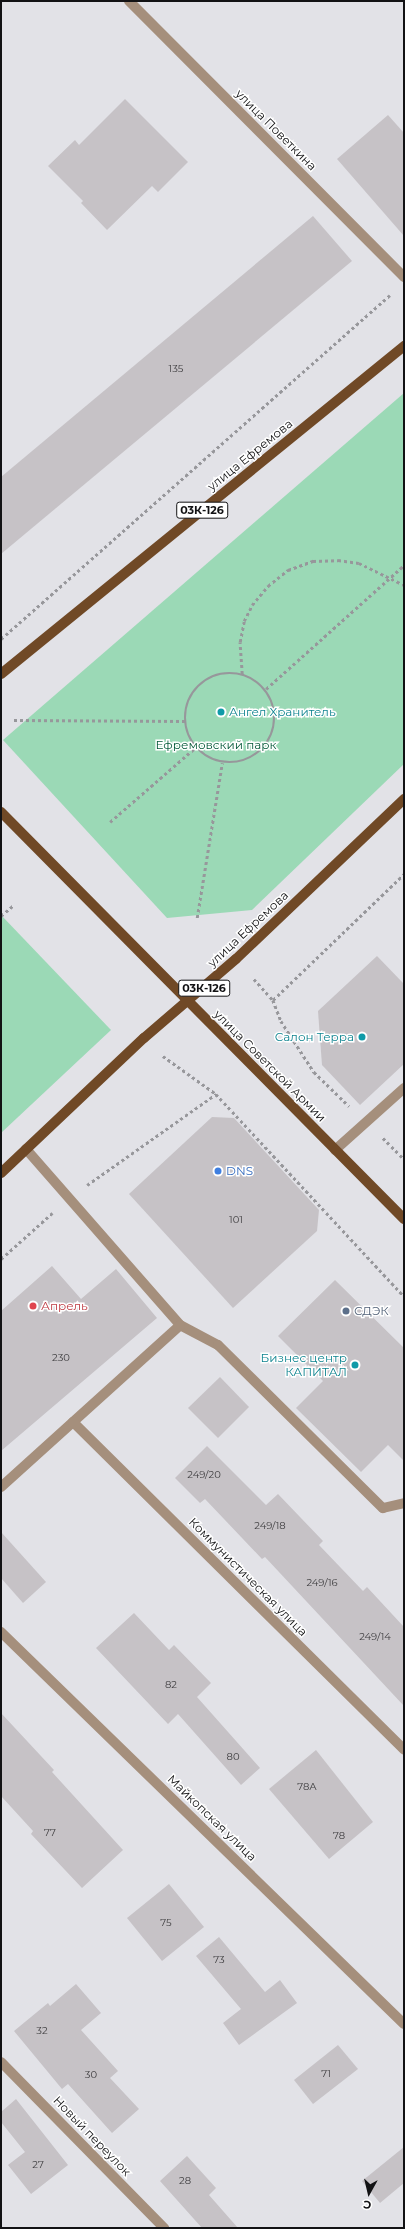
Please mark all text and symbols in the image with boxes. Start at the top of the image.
street label: улица Поветкина [233,87,319,173]
house number: 135 [169,363,183,375]
street label: улица Ефремова [205,416,295,494]
road number: 03К-126 [176,501,228,519]
place label: Ангел Хранитель [229,705,336,719]
marker: Ангел Хранитель [216,707,226,717]
park label: Ефремовский парк [156,738,276,752]
street label: улица Ефремова [205,888,291,970]
road number: 03К-126 [178,979,230,997]
street label: улица Советской Армии [211,1007,329,1125]
place label: Салон Терра [275,1030,354,1044]
marker: Салон Терра [357,1032,367,1042]
place label: DNS [226,1164,253,1178]
marker: DNS [213,1166,223,1176]
house number: 101 [229,1214,243,1226]
place label: Апрель [41,1299,88,1313]
marker: Апрель [28,1301,38,1311]
place label: СДЭК [354,1304,389,1318]
marker: СДЭК [341,1306,351,1316]
place label: Бизнес центр КАПИТАЛ [261,1351,347,1379]
house number: 230 [52,1352,70,1364]
marker: Бизнес центр КАПИТАЛ [350,1360,360,1370]
house number: 249/20 [187,1469,221,1481]
street label: Коммунистическая улица [186,1515,310,1639]
house number: 249/18 [254,1520,286,1532]
house number: 249/16 [306,1577,338,1589]
house number: 249/14 [359,1631,391,1643]
house number: 82 [165,1679,177,1691]
house number: 80 [227,1751,239,1763]
street label: Майкопская улица [165,1772,259,1864]
house number: 78А [297,1781,317,1793]
house number: 77 [44,1827,56,1839]
house number: 78 [333,1830,345,1842]
house number: 75 [160,1917,172,1929]
house number: 73 [213,1954,225,1966]
house number: 32 [36,2025,48,2037]
house number: 71 [321,2068,331,2080]
house number: 30 [85,2069,97,2081]
street label: Новый переулок [50,2093,134,2179]
house number: 27 [32,2159,44,2171]
north arrow [349,2173,389,2213]
house number: 28 [179,2175,191,2187]
text: С [362,2197,372,2212]

